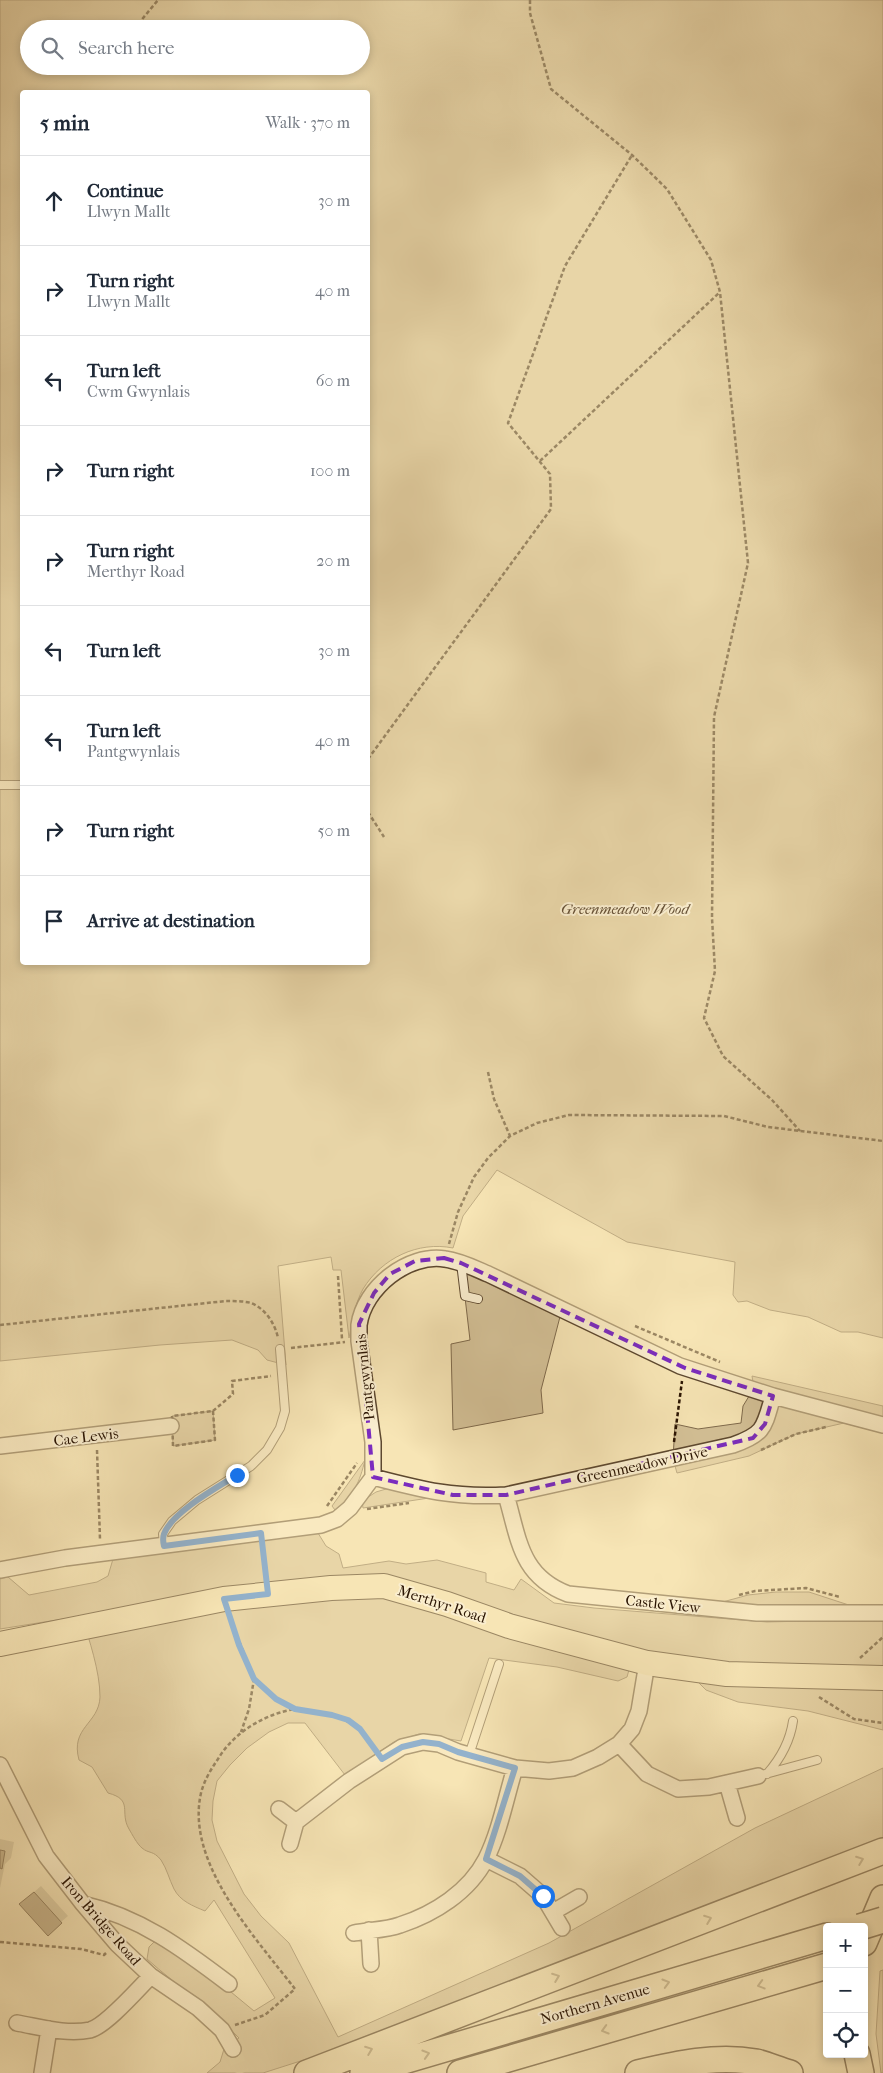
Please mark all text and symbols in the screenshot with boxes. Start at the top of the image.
search box [20,20,370,75]
icon: search [38,34,66,62]
text: Search here [78,37,174,59]
text: 5 min [40,111,89,135]
text: Walk · 370 m [265,113,350,132]
text: Continue [87,180,163,202]
icon: ahead [40,187,68,215]
text: 30 m [318,191,350,210]
text: Llwyn Mallt [87,202,171,221]
text: Turn right [87,270,174,292]
icon: right [40,277,68,305]
text: 40 m [315,281,350,300]
text: Llwyn Mallt [87,292,171,311]
text: Turn left [87,360,161,382]
icon: left [40,367,68,395]
text: 60 m [316,371,350,390]
text: Cwm Gwynlais [87,382,190,401]
icon: right [40,457,68,485]
text: Turn right [87,460,174,482]
text: 100 m [310,461,350,480]
text: Turn right [87,540,174,562]
icon: right [40,547,68,575]
text: 20 m [316,551,350,570]
text: Merthyr Road [87,562,185,581]
icon: left [40,637,68,665]
text: Turn left [87,640,161,662]
text: 30 m [318,641,350,660]
text: Turn left [87,720,161,742]
icon: left [40,727,68,755]
text: 40 m [315,731,350,750]
text: Pantgwynlais [87,742,180,761]
icon: right [40,817,68,845]
text: Turn right [87,820,174,842]
text: 50 m [318,821,350,840]
park label: Greenmeadow Wood [561,900,691,918]
icon: arrive [40,907,68,935]
text: Arrive at destination [87,910,255,932]
street label: Pantgwynlais [351,1332,378,1421]
street label: Cae Lewis [53,1424,120,1450]
street label: Greenmeadow Drive [575,1442,710,1488]
route end [226,1464,249,1487]
street label: Merthyr Road [396,1581,489,1627]
street label: Castle View [625,1591,702,1617]
one-way arrow [855,1856,863,1866]
street label: Iron Bridge Road [57,1873,145,1970]
route start [532,1885,555,1908]
one-way arrow [703,1915,712,1925]
map controls [823,1923,868,2058]
button: + [823,1923,868,1968]
button: − [823,1968,868,2013]
one-way arrow [551,1973,560,1983]
one-way arrow [662,1979,670,1989]
one-way arrow [756,1979,765,1990]
street label: Northern Avenue [538,1980,652,2028]
button: locate [823,2013,868,2058]
one-way arrow [601,2025,609,2035]
one-way arrow [364,2046,373,2056]
one-way arrow [422,2049,430,2059]

